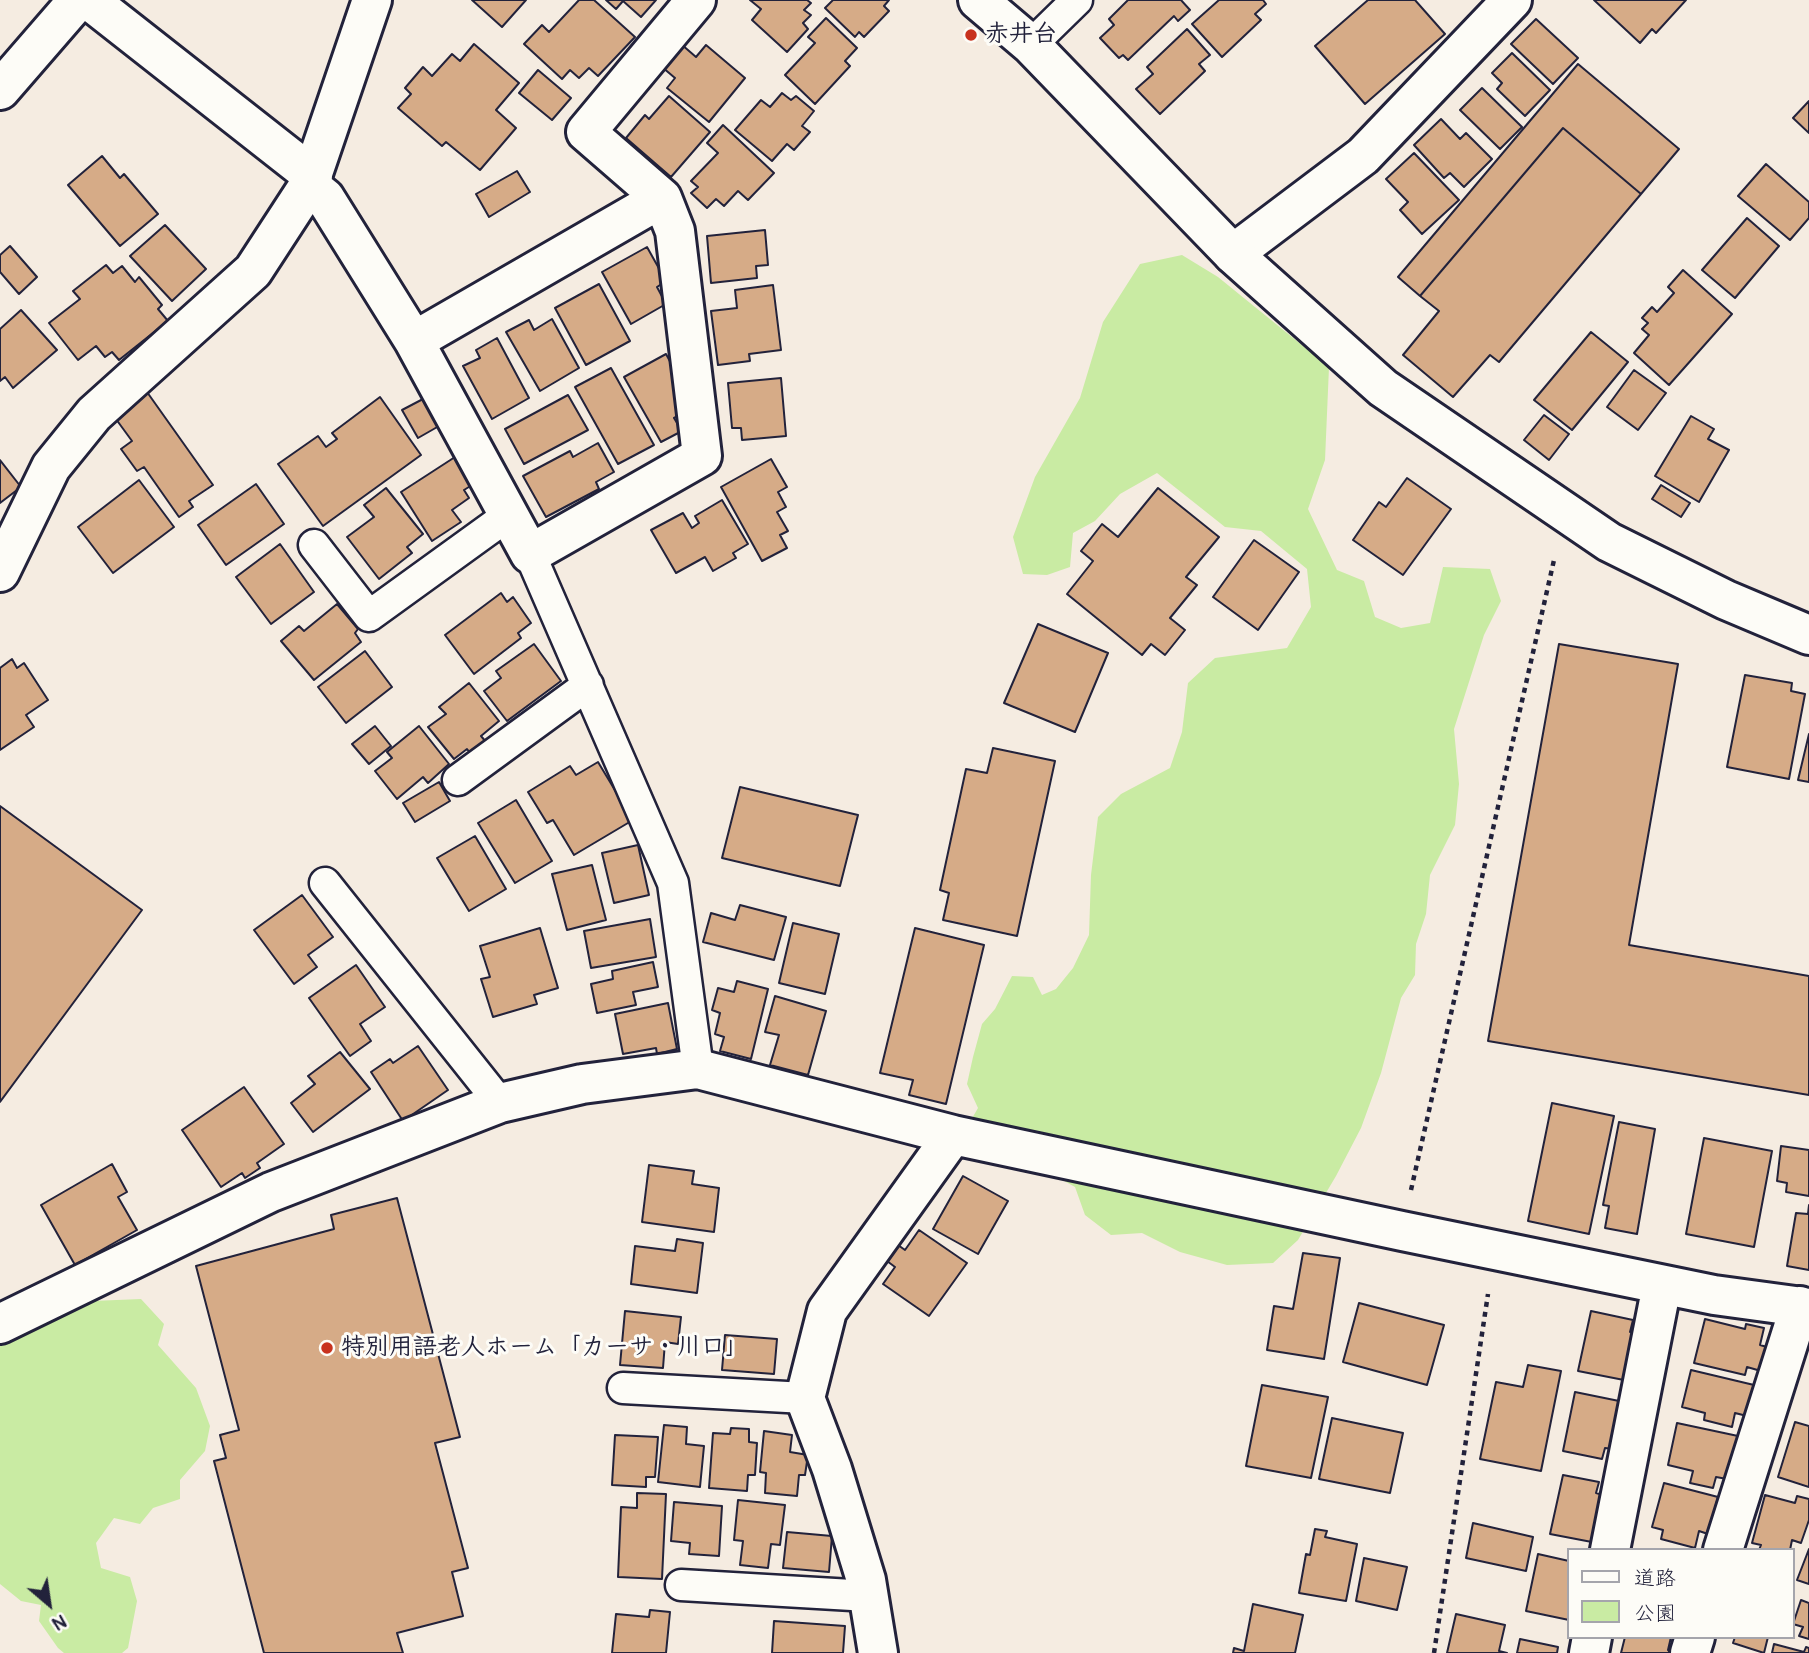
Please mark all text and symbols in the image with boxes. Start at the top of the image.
place label: 赤井台 [985,21,1057,49]
marker: 赤井台 [963,27,979,43]
place label: 特別用語老人ホーム「カーサ・川口」 [341,1334,749,1362]
marker: 特別用語老人ホーム「カーサ・川口」 [319,1340,335,1356]
legend [1568,1548,1795,1639]
text: 道路 [1634,1565,1676,1592]
north arrow [14,1569,84,1639]
text: 公園 [1634,1600,1676,1627]
text: N [48,1609,71,1636]

